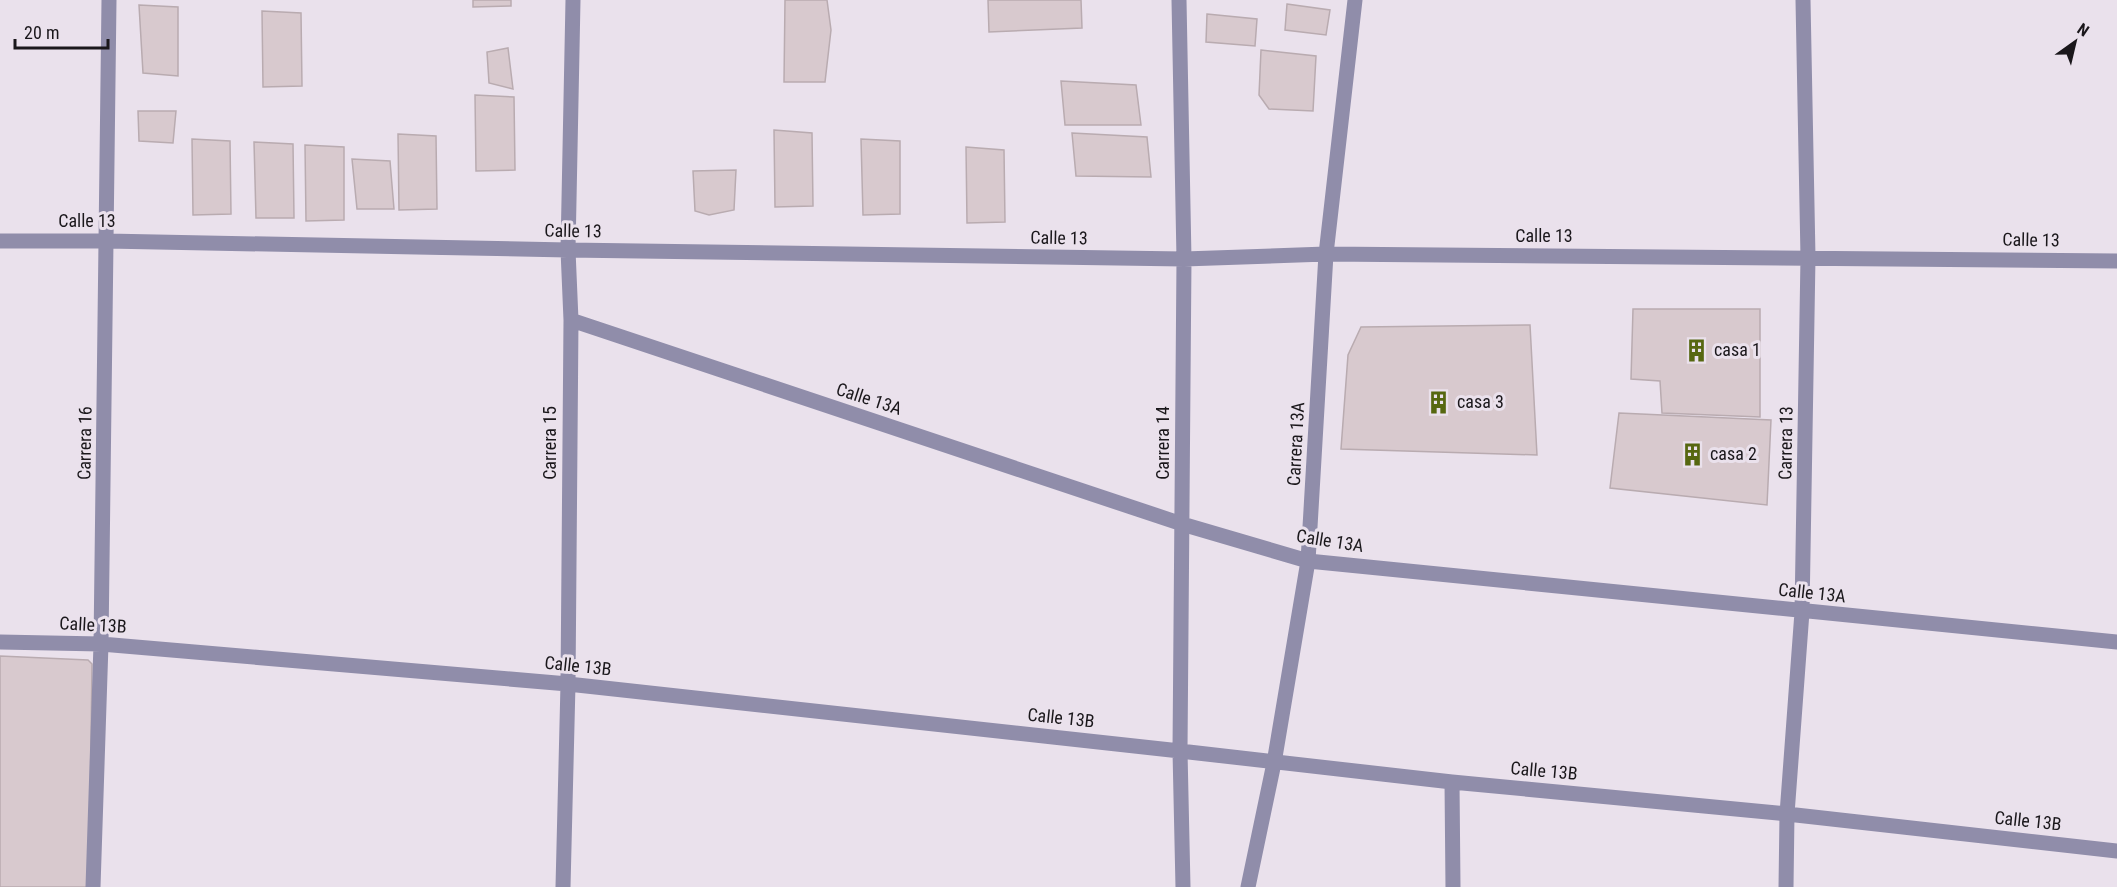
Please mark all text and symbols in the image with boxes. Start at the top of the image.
scale bar [15,12,108,50]
north arrow [2045,12,2105,72]
text: N [2074,19,2092,41]
text: 20 m [24,22,59,43]
street label: Calle 13 [58,210,116,231]
street label: Calle 13 [544,220,602,241]
street label: Calle 13 [1515,225,1573,246]
street label: Calle 13 [1030,227,1088,248]
street label: Calle 13 [2002,229,2060,250]
building icon: casa 1 [1683,337,1709,363]
place label: casa 1 [1714,339,1761,360]
street label: Calle 13A [834,378,905,419]
building icon: casa 3 [1426,389,1452,415]
place label: casa 3 [1457,391,1504,412]
street label: Carrera 13A [1283,401,1308,487]
street label: Carrera 16 [73,406,96,480]
street label: Carrera 15 [539,406,560,480]
street label: Carrera 14 [1152,406,1173,480]
street label: Carrera 13 [1774,406,1797,480]
building icon: casa 2 [1679,441,1705,467]
place label: casa 2 [1710,443,1757,464]
street label: Calle 13A [1295,525,1366,556]
street label: Calle 13A [1777,579,1847,607]
street label: Calle 13B [59,612,127,637]
street label: Calle 13B [544,652,613,679]
street label: Calle 13B [1027,704,1096,731]
street label: Calle 13B [1510,757,1578,784]
street label: Calle 13B [1994,807,2063,834]

